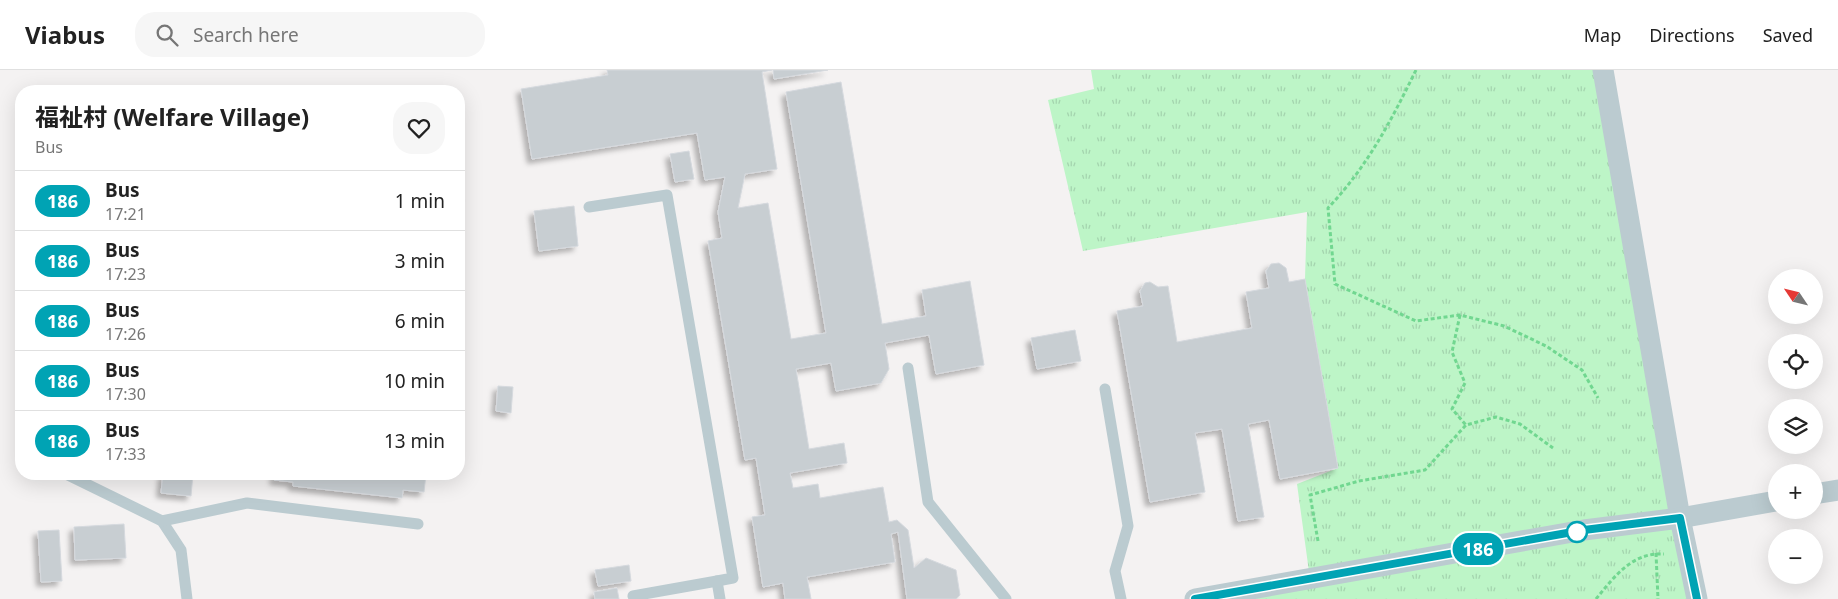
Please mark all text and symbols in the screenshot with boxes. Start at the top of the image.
search box [135,12,485,57]
text: Viabus [25,18,105,51]
icon: search [153,21,181,49]
text: Search here [193,22,299,48]
text: Map [1584,23,1621,47]
text: Directions [1649,23,1735,47]
text: Saved [1763,23,1813,47]
text: 福祉村 (Welfare Village) [35,100,309,133]
button: heart [393,102,445,154]
text: Bus [35,136,63,158]
text: Bus [105,177,140,203]
text: 1 min [395,188,445,214]
text: 186 [47,189,78,213]
text: 17:21 [105,203,146,225]
text: Bus [105,237,140,263]
text: 3 min [395,248,445,274]
text: 186 [47,249,78,273]
text: 17:23 [105,263,146,285]
north arrow [1768,269,1822,324]
map controls [1768,269,1823,584]
text: Bus [105,297,140,323]
text: 6 min [395,308,445,334]
text: 186 [47,309,78,333]
text: 17:26 [105,323,146,345]
button: locate [1768,334,1823,389]
text: Bus [105,357,140,383]
text: 10 min [384,368,445,394]
text: 186 [47,369,78,393]
text: 17:30 [105,383,146,405]
button: layers [1768,399,1823,454]
text: Bus [105,417,140,443]
text: 13 min [384,428,445,454]
text: 186 [47,429,78,453]
text: 17:33 [105,443,146,465]
button: + [1768,464,1823,519]
unlabelled marker [1566,521,1588,543]
button: − [1768,529,1823,584]
line badge: 186 [1449,533,1507,565]
text: 186 [1463,537,1493,561]

